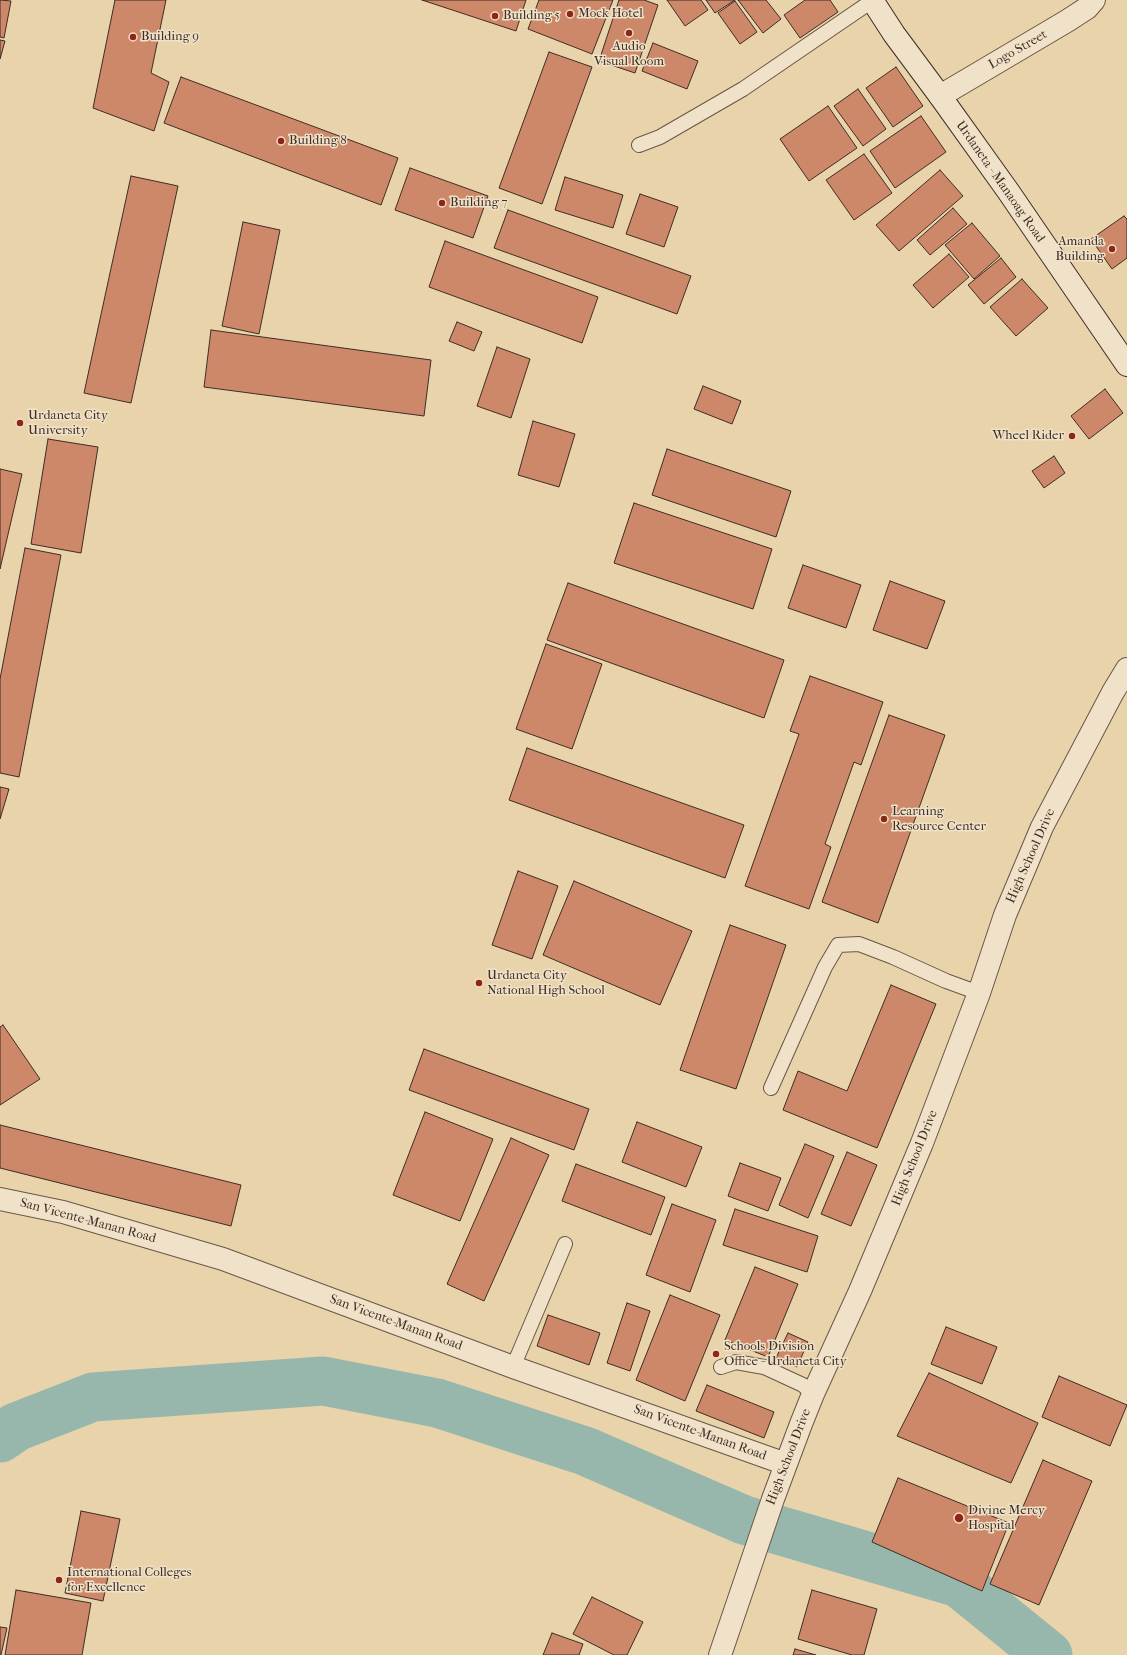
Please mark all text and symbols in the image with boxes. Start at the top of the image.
place label: Mock Hotel [578,6,643,22]
place label: Building 5 [503,8,560,24]
marker: Mock Hotel [565,9,575,19]
marker: Building 5 [490,11,500,21]
street label: Logo Street [986,27,1050,73]
marker: Audio Visual Room [624,28,634,38]
place label: Building 9 [141,29,199,45]
marker: Building 9 [128,32,138,42]
place label: Audio Visual Room [594,39,664,70]
street label: Urdaneta - Manaoag Road [952,118,1048,246]
place label: Building 8 [289,133,347,149]
marker: Building 8 [276,136,286,146]
place label: Building 7 [450,195,508,211]
marker: Building 7 [437,198,447,208]
place label: Amanda Building [1055,234,1104,265]
marker: Amanda Building [1107,244,1117,254]
place label: Urdaneta City University [28,408,108,439]
marker: Urdaneta City University [15,418,25,428]
place label: Wheel Rider [993,428,1064,444]
marker: Wheel Rider [1067,431,1077,441]
place label: Learning Resource Center [892,804,986,835]
street label: High School Drive [1003,806,1059,906]
marker: Learning Resource Center [879,814,889,824]
place label: Urdaneta City National High School [487,968,605,999]
marker: Urdaneta City National High School [474,978,484,988]
street label: High School Drive [889,1108,941,1208]
street label: San Vicente-Manan Road [18,1195,158,1247]
street label: San Vicente-Manan Road [328,1292,464,1354]
place label: Schools Division Office - Urdaneta City [724,1339,847,1370]
marker: Schools Division Office - Urdaneta City [711,1349,721,1359]
street label: San Vicente-Manan Road [632,1402,768,1464]
street label: High School Drive [763,1407,815,1507]
place label: Divine Mercy Hospital [968,1503,1045,1534]
marker: Divine Mercy Hospital [953,1512,965,1524]
place label: International Colleges for Excellence [67,1565,191,1596]
marker: International Colleges for Excellence [54,1575,64,1585]

